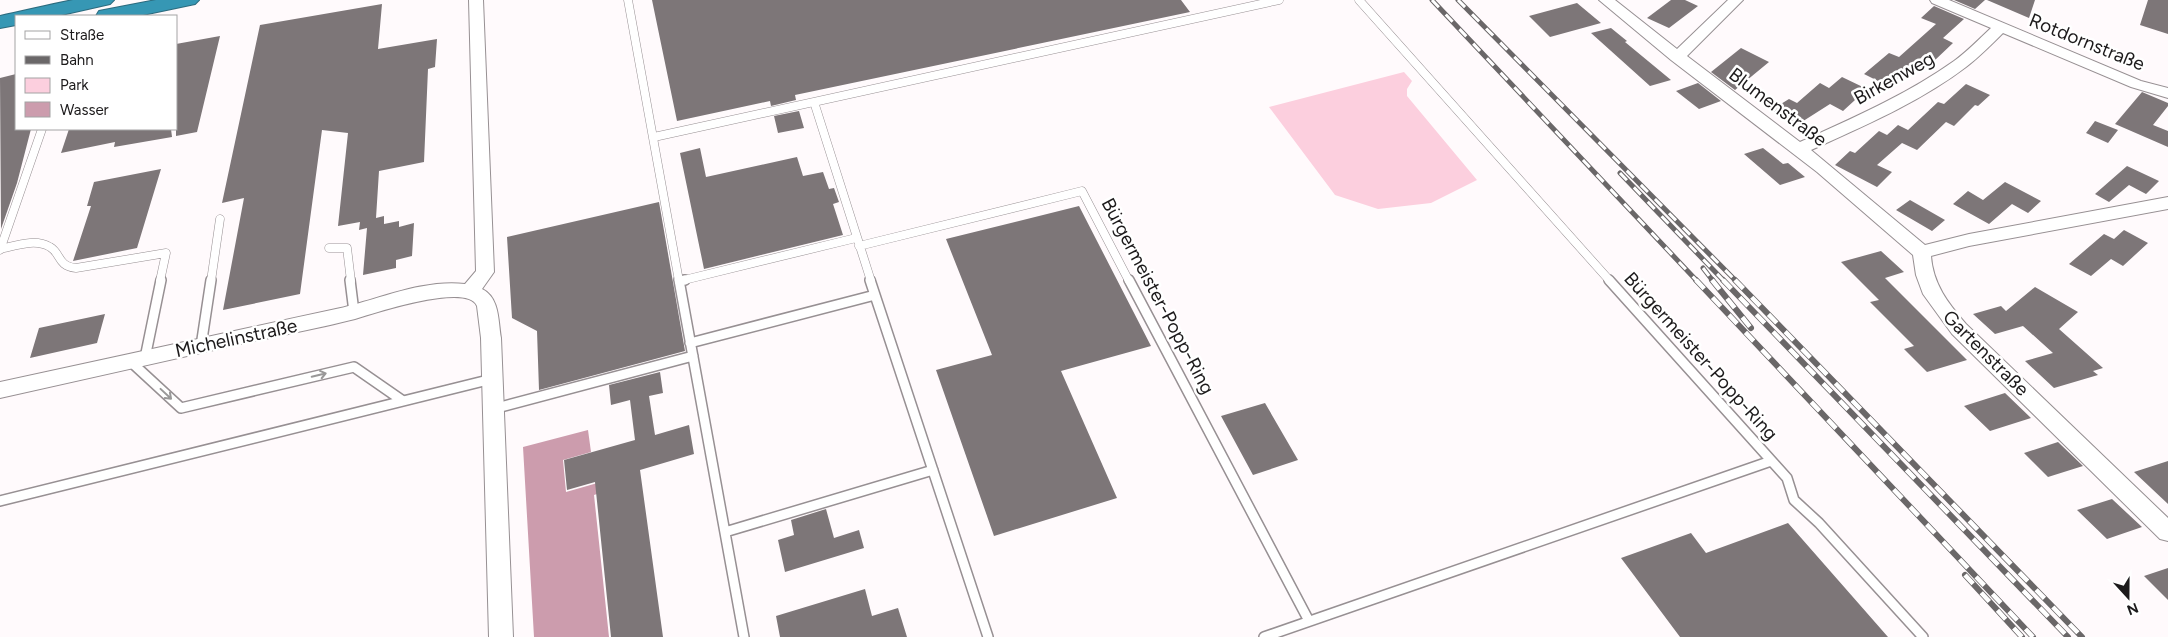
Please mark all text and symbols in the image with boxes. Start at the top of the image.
street label: Rotdornstraße [2026,8,2148,76]
legend [15,15,178,130]
text: Straße [60,26,104,44]
street label: Birkenweg [1850,46,1938,110]
text: Bahn [60,51,94,69]
street label: Blumenstraße [1724,63,1832,151]
text: Park [60,76,89,94]
text: Wasser [60,101,109,119]
street label: Bürgermeister-Popp-Ring [1097,194,1219,398]
street label: Bürgermeister-Popp-Ring [1619,267,1783,445]
street label: Gartenstraße [1938,305,2034,401]
street label: Michelinstraße [173,314,299,362]
one-way arrow [310,370,326,379]
one-way arrow [159,388,172,400]
north arrow [2103,572,2153,622]
text: N [2124,599,2141,619]

